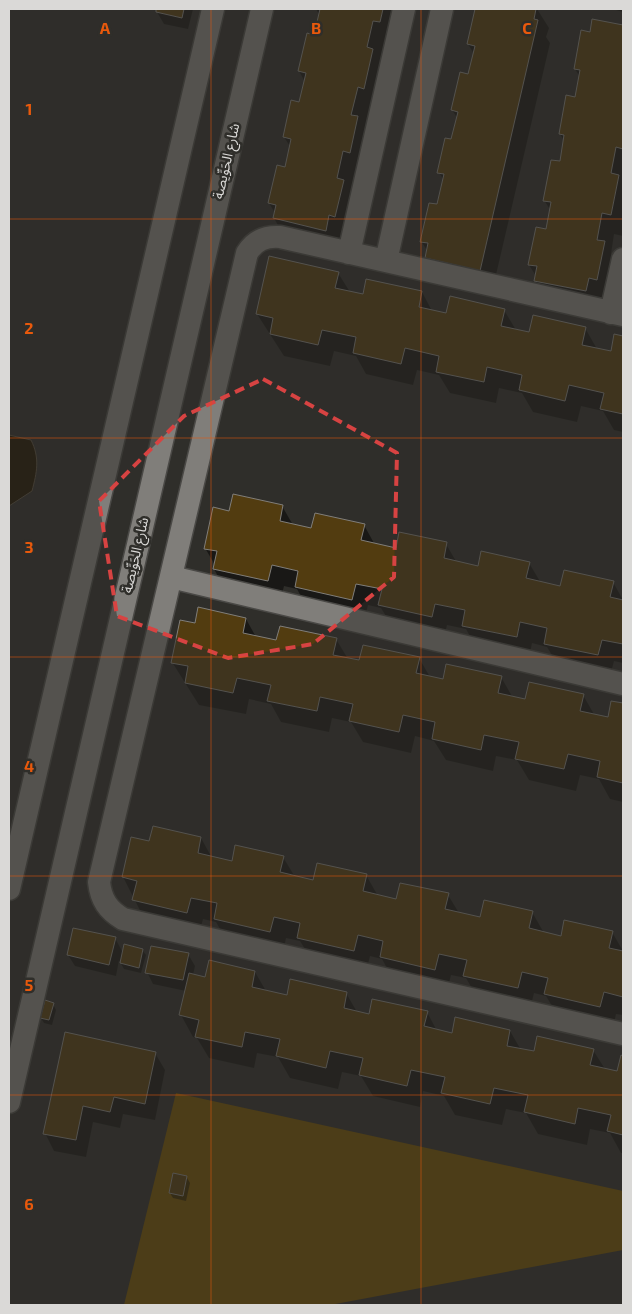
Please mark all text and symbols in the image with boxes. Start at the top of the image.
text: A [100,18,111,37]
text: B [311,18,321,37]
text: C [522,18,532,37]
text: 1 [26,99,32,118]
street label: شارع الحَوِّيصة [209,121,245,201]
text: 2 [24,318,34,337]
street label: شارع الحَوِّيصة [118,515,154,595]
text: 3 [24,537,34,556]
text: 4 [24,756,34,775]
text: 5 [25,975,34,994]
text: 6 [24,1194,34,1213]

